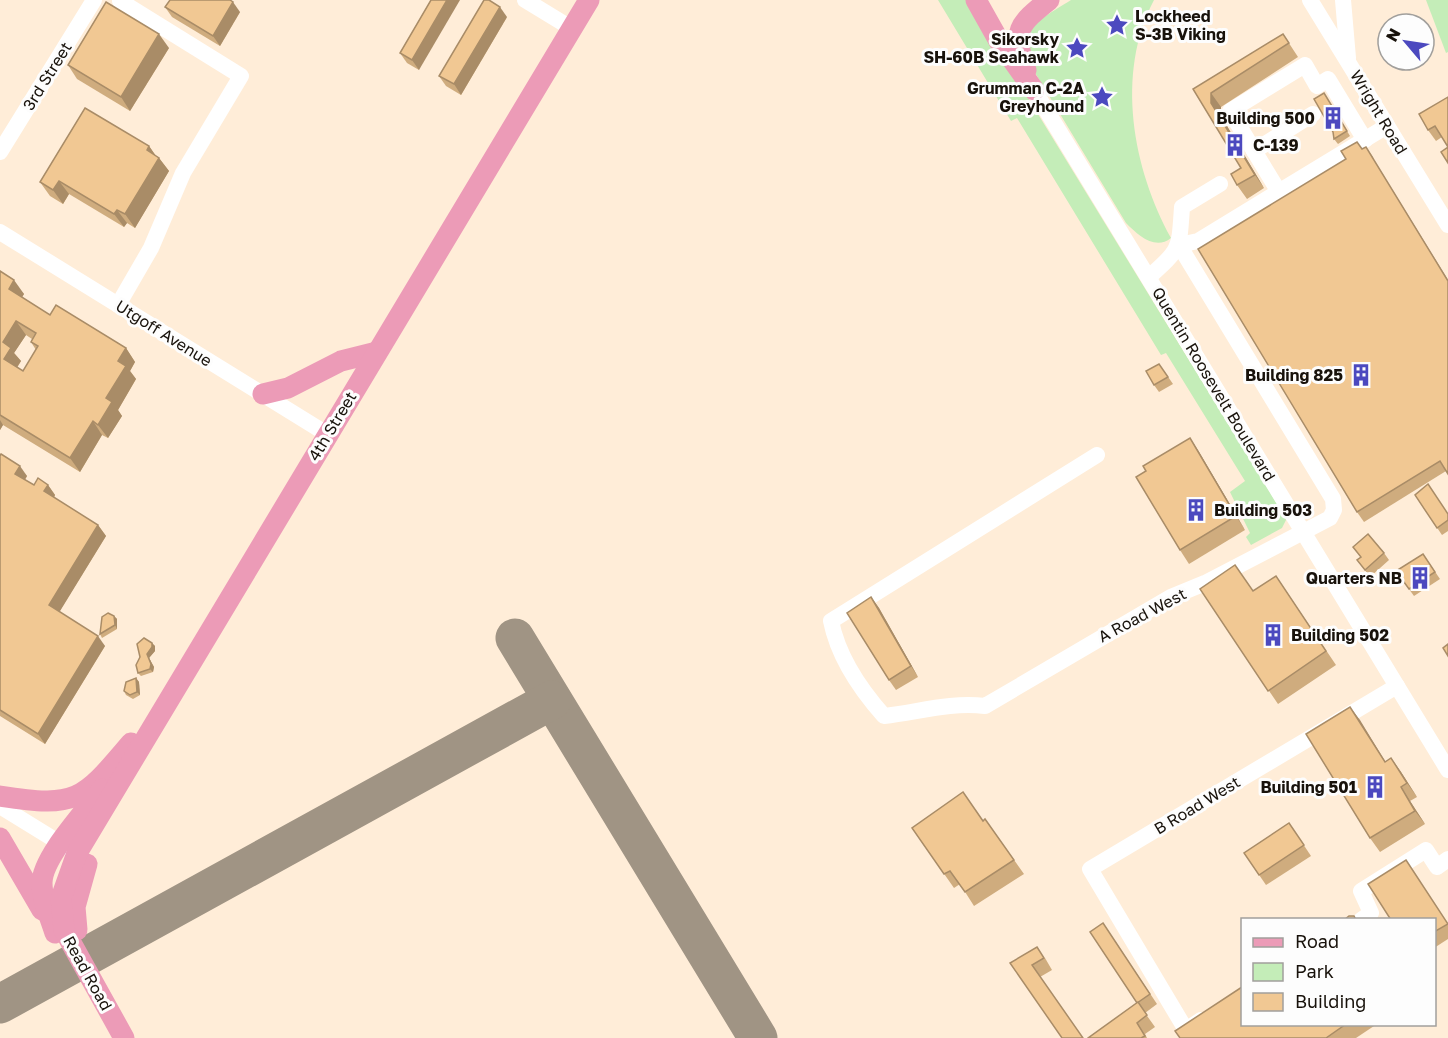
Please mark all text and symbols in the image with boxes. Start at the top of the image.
place label: Lockheed S-3B Viking [1135,6,1226,44]
place icon: Lockheed S-3B Viking [1104,12,1130,38]
north arrow [1376,12,1436,72]
text: N [1381,25,1405,45]
place label: Sikorsky SH-60B Seahawk [923,29,1060,67]
place icon: Sikorsky SH-60B Seahawk [1064,35,1090,61]
street label: 3rd Street [18,38,76,114]
street label: Wright Road [1346,66,1412,158]
place label: Grumman C-2A Greyhound [967,78,1085,116]
place icon: Grumman C-2A Greyhound [1089,84,1115,110]
building icon: Building 500 [1320,105,1346,131]
place label: Building 500 [1216,108,1315,128]
building icon: C-139 [1222,132,1248,158]
place label: C-139 [1253,135,1299,155]
street label: Quentin Roosevelt Boulevard [1148,283,1280,485]
street label: Utgoff Avenue [112,295,216,371]
building icon: Building 825 [1348,362,1374,388]
place label: Building 825 [1245,365,1343,385]
street label: 4th Street [304,388,360,464]
building icon: Building 503 [1183,497,1209,523]
place label: Building 503 [1214,500,1312,520]
building icon: Quarters NB [1407,565,1433,591]
place label: Quarters NB [1306,568,1402,588]
street label: A Road West [1095,583,1189,647]
building icon: Building 502 [1260,622,1286,648]
place label: Building 502 [1291,625,1389,645]
street label: B Road West [1150,771,1244,839]
building icon: Building 501 [1362,774,1388,800]
place label: Building 501 [1260,777,1357,797]
legend [1241,918,1436,1026]
text: Road [1295,930,1339,952]
street label: Read Road [59,932,117,1014]
text: Park [1295,960,1334,982]
text: Building [1295,990,1366,1012]

